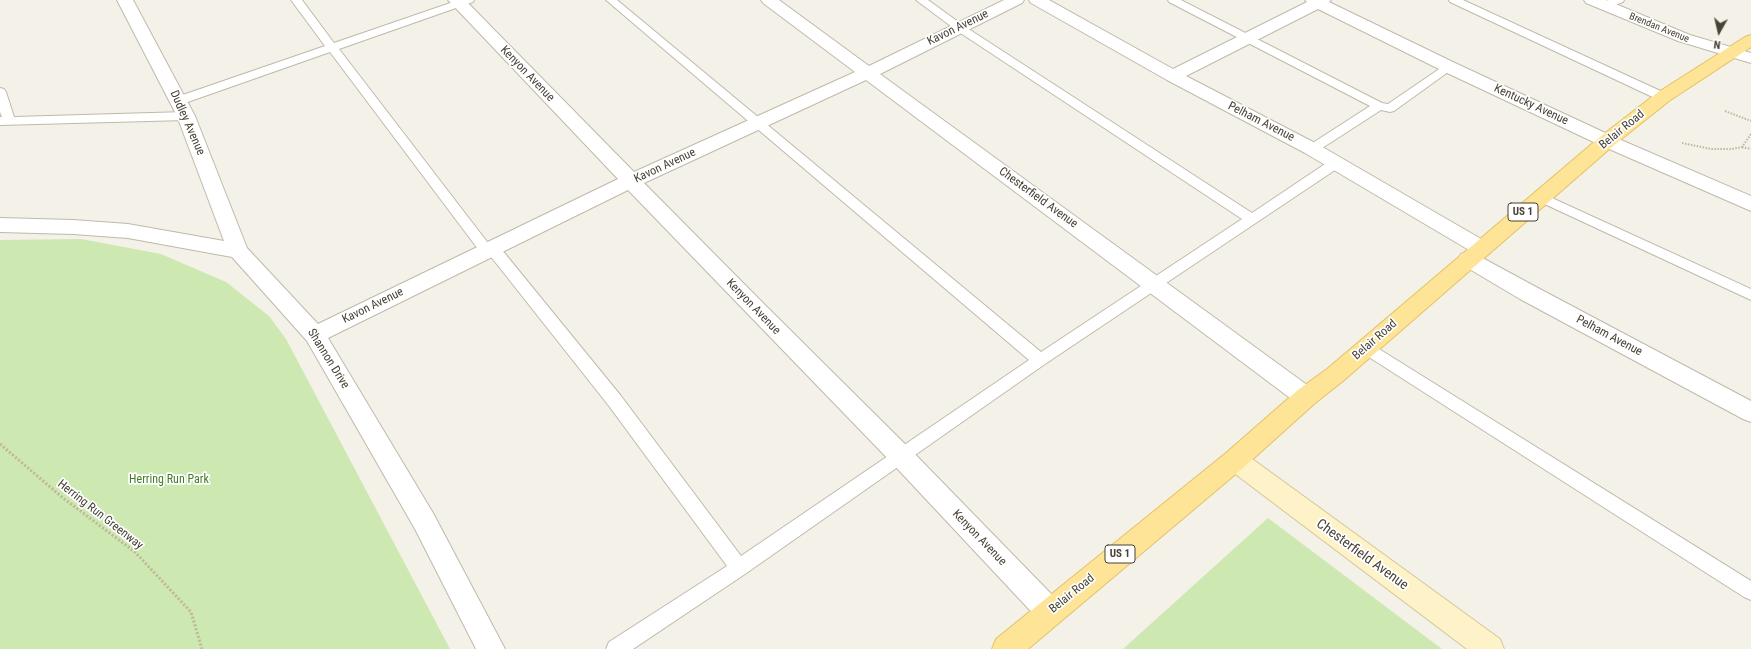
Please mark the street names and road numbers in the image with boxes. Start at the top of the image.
street label: Kavon Avenue [925,7,991,49]
street label: Brendan Avenue [1627,11,1691,45]
street label: Kenyon Avenue [497,43,557,105]
street label: Kentucky Avenue [1492,81,1570,129]
street label: Dudley Avenue [166,88,208,158]
street label: Pelham Avenue [1225,99,1297,145]
street label: Belair Road [1597,107,1647,153]
street label: Kavon Avenue [632,145,698,187]
street label: Chesterfield Avenue [996,165,1080,231]
road number: US 1 [1508,203,1538,221]
street label: Kenyon Avenue [723,276,783,338]
street label: Kavon Avenue [340,285,406,327]
street label: Pelham Avenue [1573,313,1645,359]
street label: Belair Road [1350,317,1400,363]
street label: Shannon Drive [304,326,352,392]
street label: Herring Run Greenway [54,477,146,553]
street label: Kenyon Avenue [949,507,1009,569]
street label: Chesterfield Avenue [1313,516,1411,594]
road number: US 1 [1105,545,1135,563]
street label: Belair Road [1047,571,1097,617]

